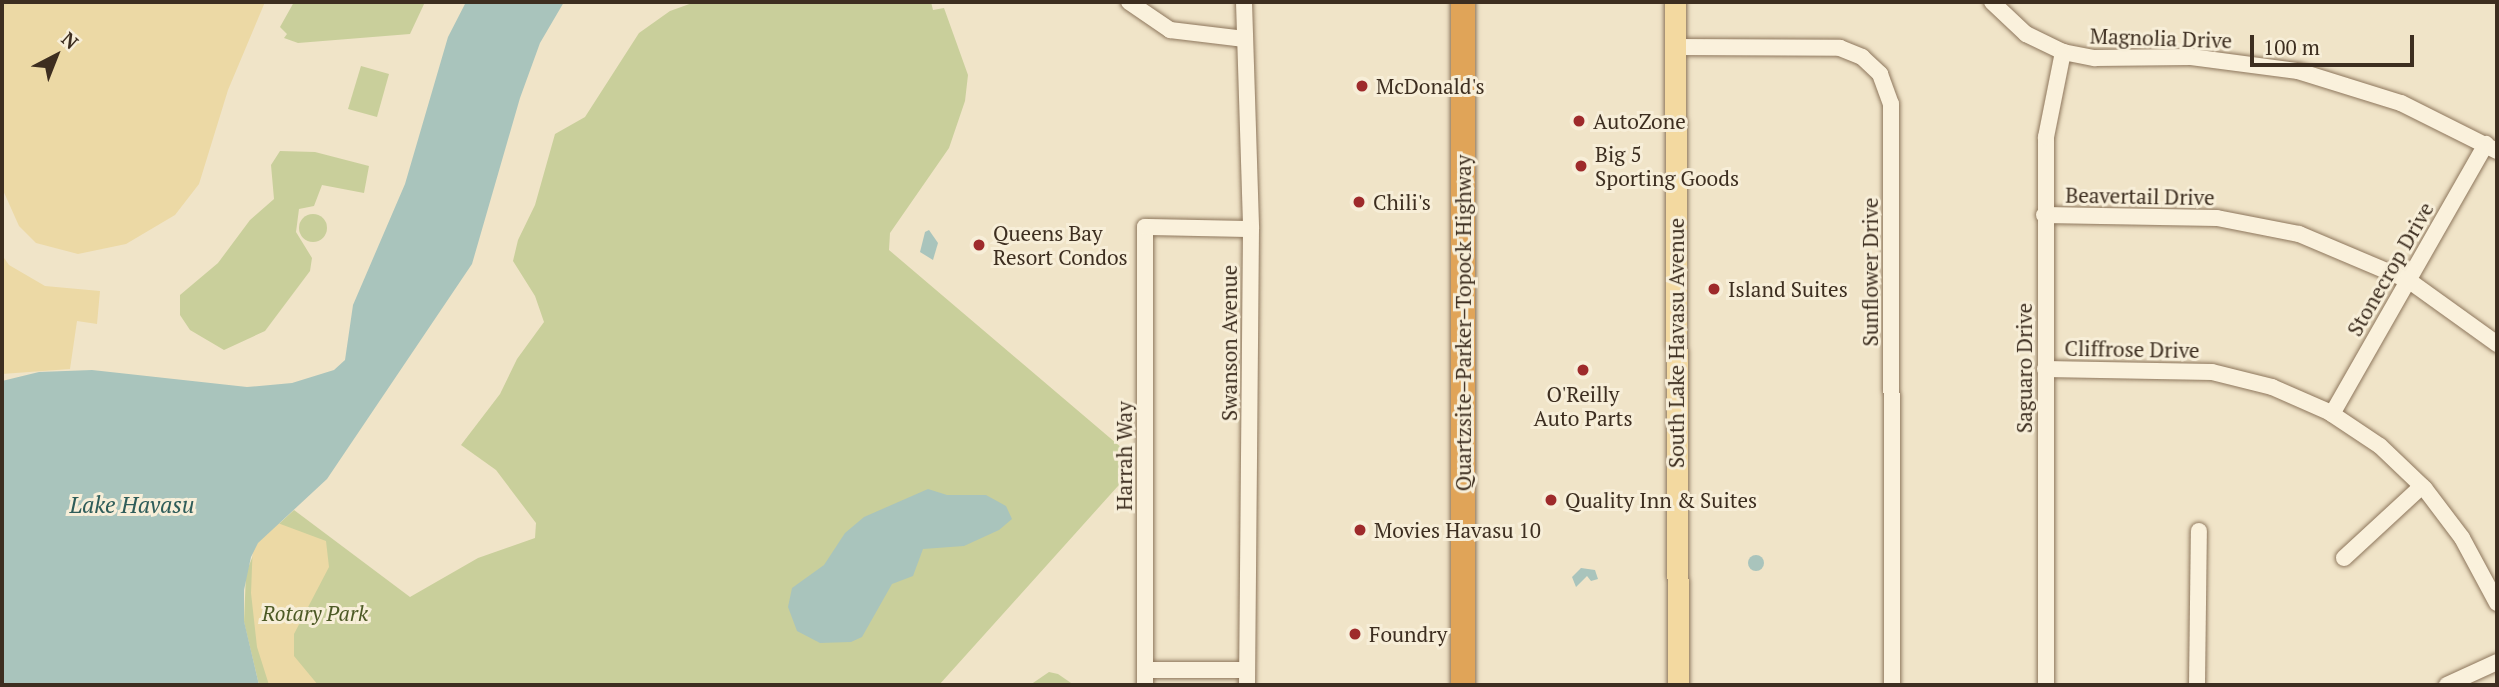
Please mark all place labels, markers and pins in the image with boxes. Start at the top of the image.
place label: McDonald's [1376,73,1485,99]
marker: McDonald's [1354,78,1370,94]
place label: AutoZone [1593,108,1686,134]
marker: AutoZone [1571,113,1587,129]
place label: Big 5 Sporting Goods [1595,141,1739,191]
marker: Big 5 Sporting Goods [1573,158,1589,174]
place label: Chili's [1373,189,1431,215]
marker: Chili's [1351,194,1367,210]
place label: Queens Bay Resort Condos [993,220,1128,270]
marker: Queens Bay Resort Condos [971,237,987,253]
place label: Island Suites [1728,276,1848,302]
marker: Island Suites [1706,281,1722,297]
marker: O'Reilly Auto Parts [1575,362,1591,378]
place label: O'Reilly Auto Parts [1534,381,1632,431]
place label: Quality Inn & Suites [1565,487,1757,513]
marker: Quality Inn & Suites [1543,492,1559,508]
place label: Movies Havasu 10 [1374,517,1541,543]
marker: Movies Havasu 10 [1352,522,1368,538]
place label: Foundry [1369,621,1447,647]
marker: Foundry [1347,626,1363,642]

